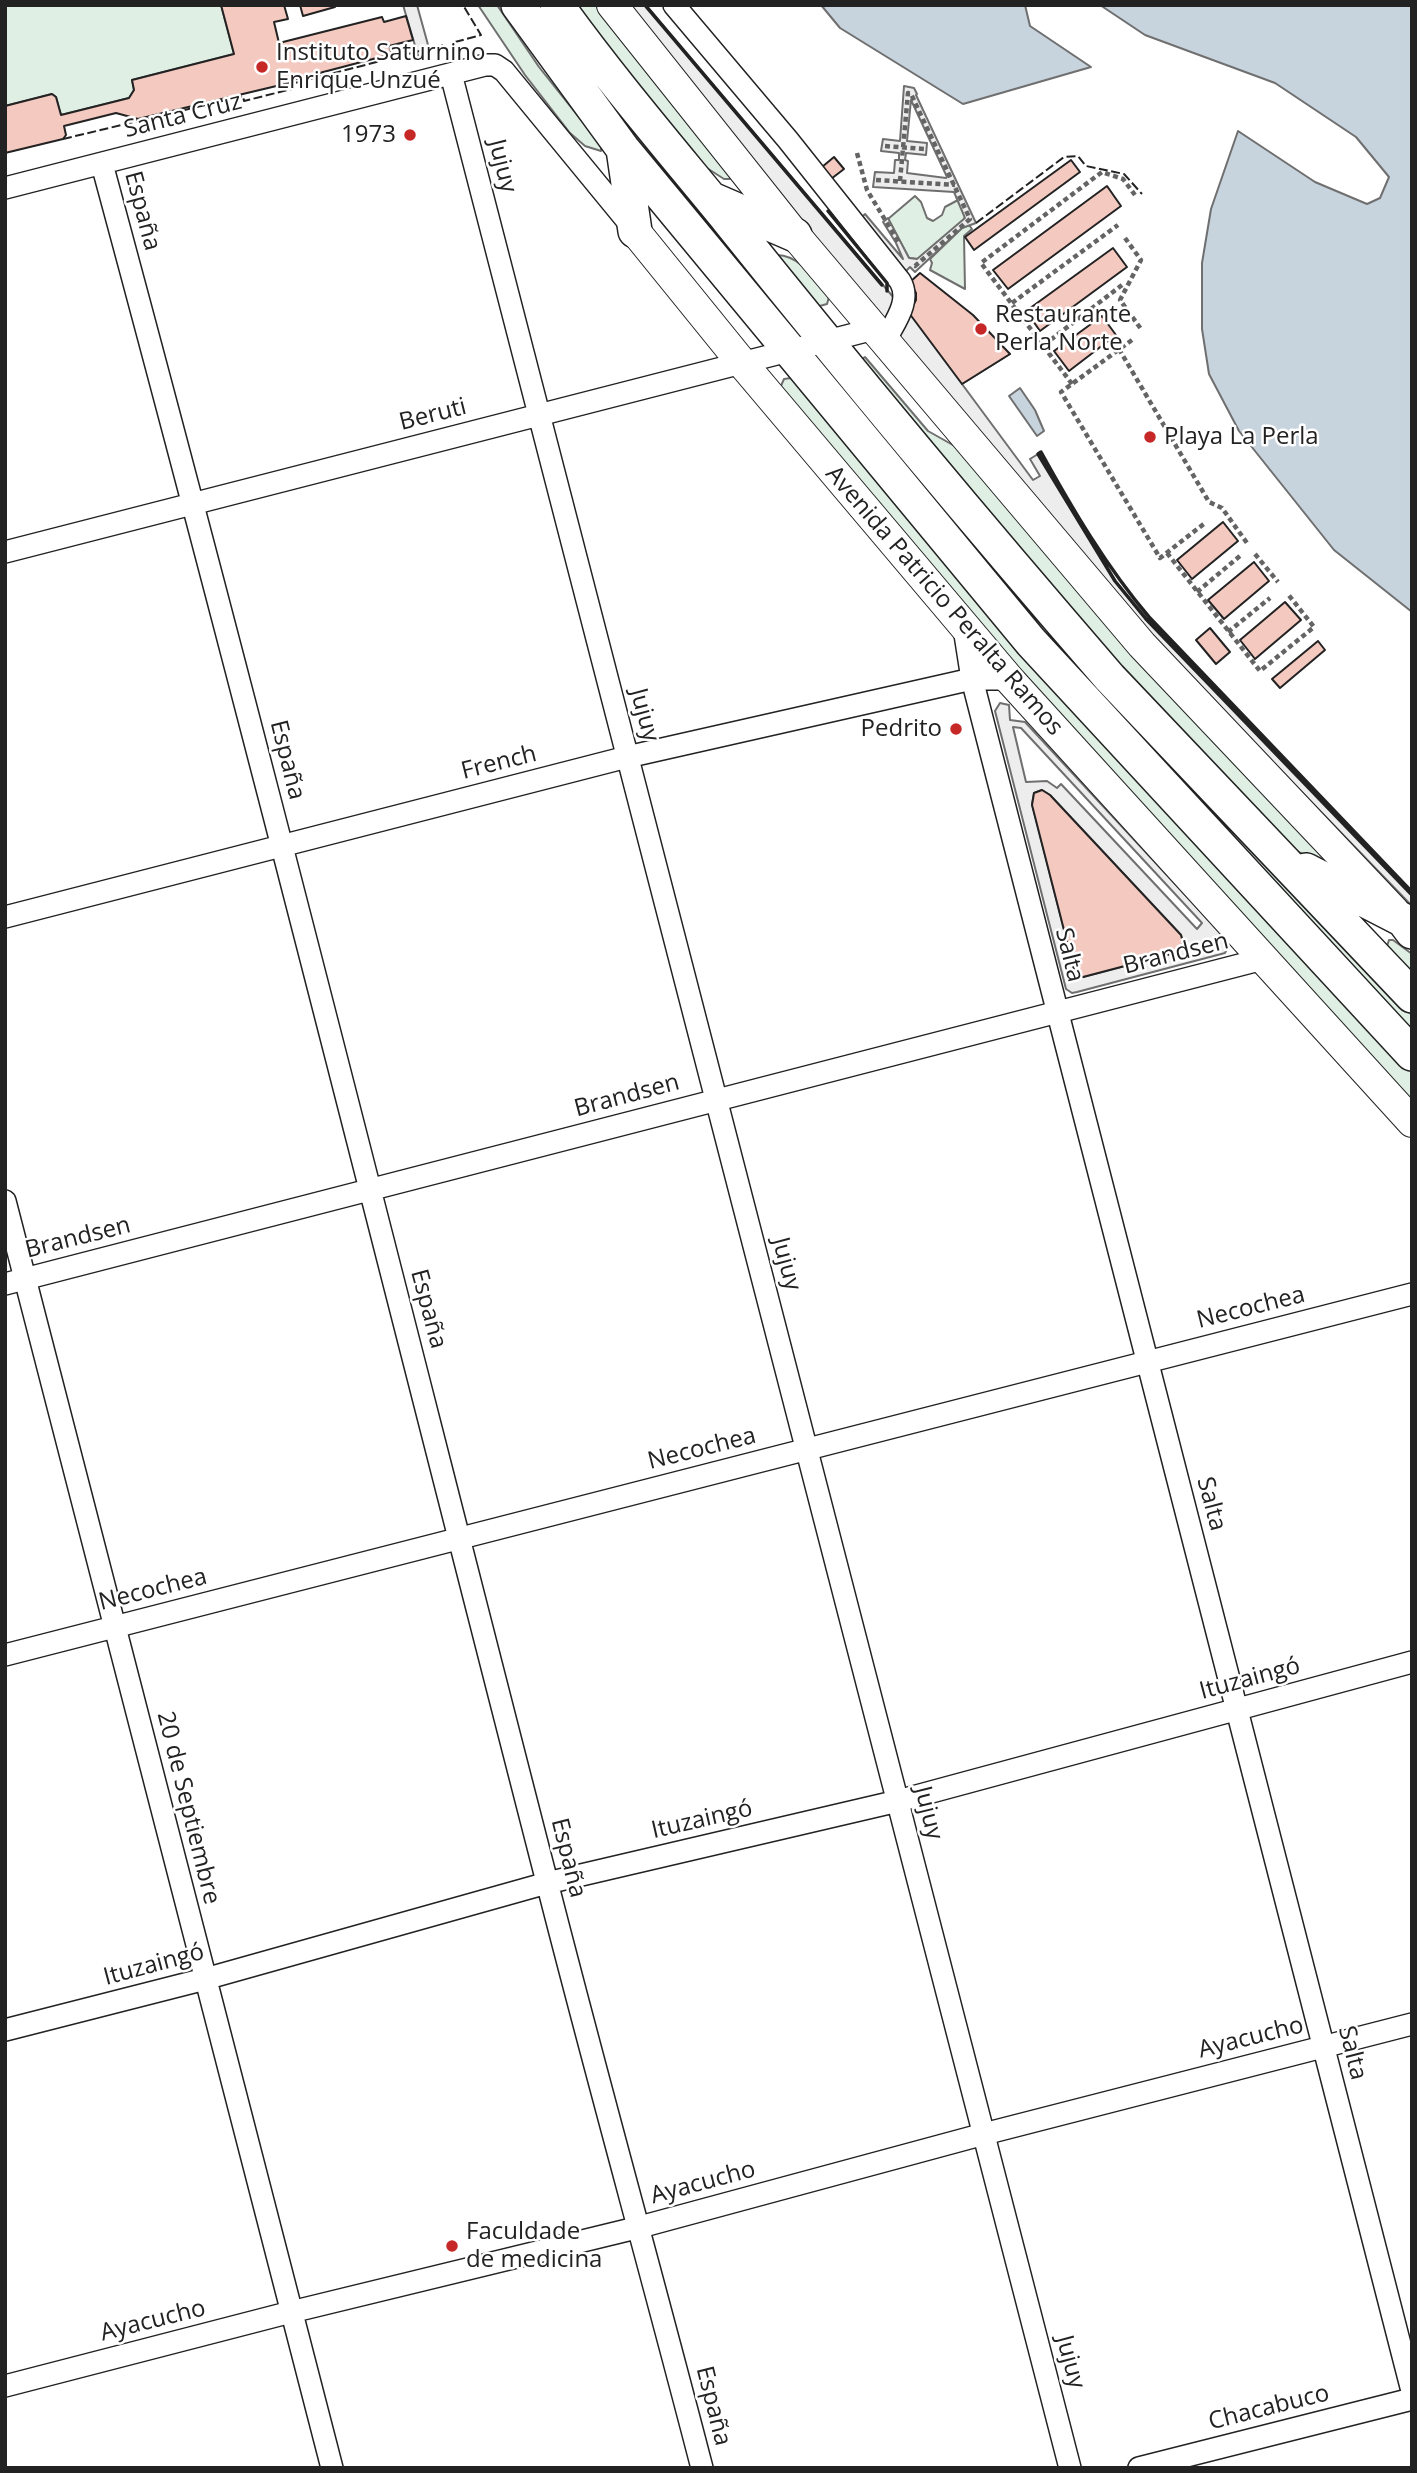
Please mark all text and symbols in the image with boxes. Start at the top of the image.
place label: Instituto Saturnino Enrique Unzué [276,39,485,95]
marker: Instituto Saturnino Enrique Unzué [254,59,270,75]
street label: Santa Cruz [121,87,245,145]
place label: 1973 [341,121,396,149]
marker: 1973 [402,127,418,143]
street label: Jujuy [482,136,522,196]
street label: España [118,168,166,254]
place label: Restaurante Perla Norte [995,301,1131,357]
marker: Restaurante Perla Norte [973,321,989,337]
street label: Beruti [396,393,470,437]
place label: Playa La Perla [1164,423,1319,451]
marker: Playa La Perla [1142,429,1158,445]
street label: Avenida Patricio Peralta Ramos [819,460,1069,742]
street label: Jujuy [623,685,665,745]
place label: Pedrito [861,715,942,743]
street label: España [263,717,311,803]
marker: Pedrito [948,721,964,737]
street label: French [458,740,540,786]
street label: Salta [1048,925,1090,985]
street label: Brandsen [1120,927,1232,981]
street label: Brandsen [571,1068,683,1124]
street label: Brandsen [22,1211,134,1265]
street label: Jujuy [765,1234,807,1294]
street label: España [404,1266,452,1352]
street label: Necochea [1194,1281,1308,1335]
street label: Necochea [645,1422,759,1476]
street label: Salta [1190,1474,1232,1534]
street label: Necochea [96,1563,210,1617]
street label: Ituzaingó [1197,1652,1303,1706]
street label: 20 de Septiembre [150,1709,226,1907]
street label: Jujuy [908,1783,948,1843]
street label: Ituzaingó [649,1794,755,1846]
street label: España [544,1815,592,1901]
street label: Ituzaingó [101,1938,207,1992]
street label: Ayacucho [1195,2011,1307,2065]
street label: Salta [1331,2023,1373,2083]
street label: Ayacucho [647,2155,759,2211]
place label: Faculdade de medicina [466,2218,602,2274]
marker: Faculdade de medicina [444,2238,460,2254]
street label: Ayacucho [97,2294,209,2348]
street label: Jujuy [1049,2332,1091,2392]
street label: España [689,2363,737,2449]
street label: Chacabuco [1206,2379,1332,2437]

